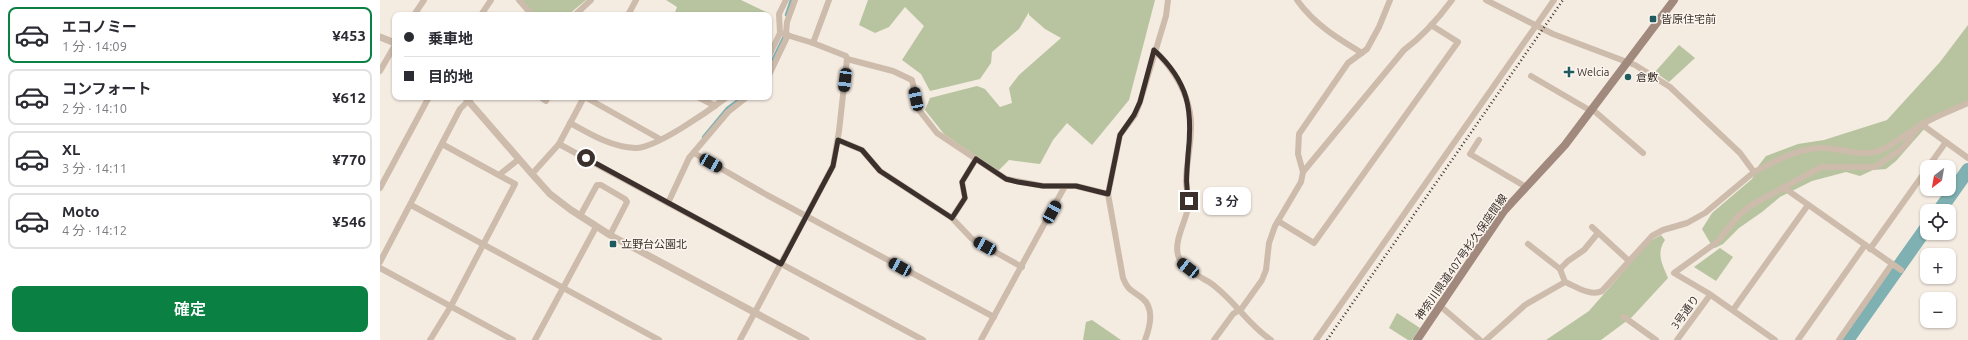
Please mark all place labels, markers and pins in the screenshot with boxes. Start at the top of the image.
place label: 皆原住宅前 [1661,13,1716,25]
marker: 皆原住宅前 [1648,14,1658,24]
place label: Welcia [1577,66,1609,78]
marker: Welcia [1564,67,1574,77]
place label: 倉敷 [1636,71,1658,83]
marker: 倉敷 [1623,72,1633,82]
place label: 立野台公園北 [621,238,687,250]
marker: 立野台公園北 [608,239,618,249]

